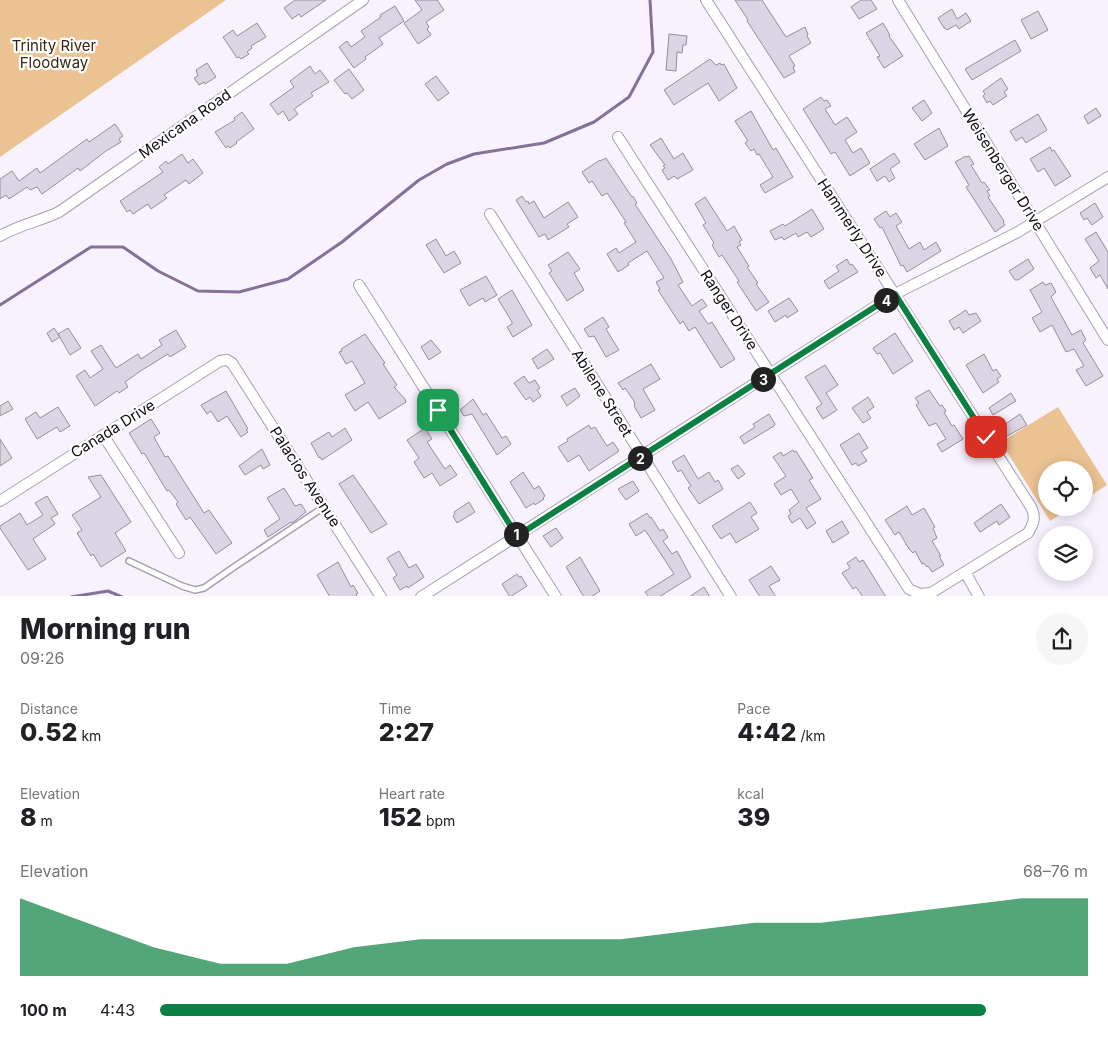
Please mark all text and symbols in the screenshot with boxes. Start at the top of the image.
park label: Trinity River Floodway [12,36,97,72]
street label: Mexicana Road [135,85,235,163]
street label: Weisenberger Drive [958,105,1049,234]
street label: Hammerly Drive [813,175,891,281]
street label: Ranger Drive [696,266,762,353]
pin: 4 [874,288,898,312]
text: 4 [882,292,891,309]
street label: Abilene Street [568,345,637,440]
pin: 3 [750,366,776,392]
text: 3 [759,371,768,388]
pin [417,389,459,431]
street label: Canada Drive [67,395,158,462]
icon: arrive [424,396,452,424]
pin [965,416,1007,458]
street label: Palacios Avenue [266,423,345,531]
icon: check [972,423,1000,451]
pin: 2 [628,446,652,470]
text: 2 [636,450,645,467]
map controls [1038,461,1093,581]
button: locate [1038,461,1093,516]
pin: 1 [504,522,528,546]
text: 1 [513,526,520,543]
button: layers [1038,526,1093,581]
text: Morning run [20,612,190,646]
button: share [1036,613,1088,665]
text: 09:26 [20,648,64,668]
text: Distance [20,700,78,717]
text: Time [379,700,412,717]
text: Pace [737,700,770,717]
text: 0.52 [20,717,78,747]
text: 2:27 [379,717,434,747]
text: 4:42 [737,717,797,747]
text: km [78,727,101,744]
text: /km [797,727,825,744]
text: Elevation [20,785,80,802]
text: Heart rate [379,785,445,802]
text: kcal [737,785,764,802]
text: 8 [20,802,37,832]
text: 152 [379,802,422,832]
text: 39 [737,802,770,832]
text: m [37,812,53,829]
text: bpm [422,812,455,829]
text: Elevation [20,861,89,881]
text: 68–76 m [1023,861,1088,881]
text: 100 m [20,1000,67,1020]
text: 4:43 [100,1000,135,1020]

